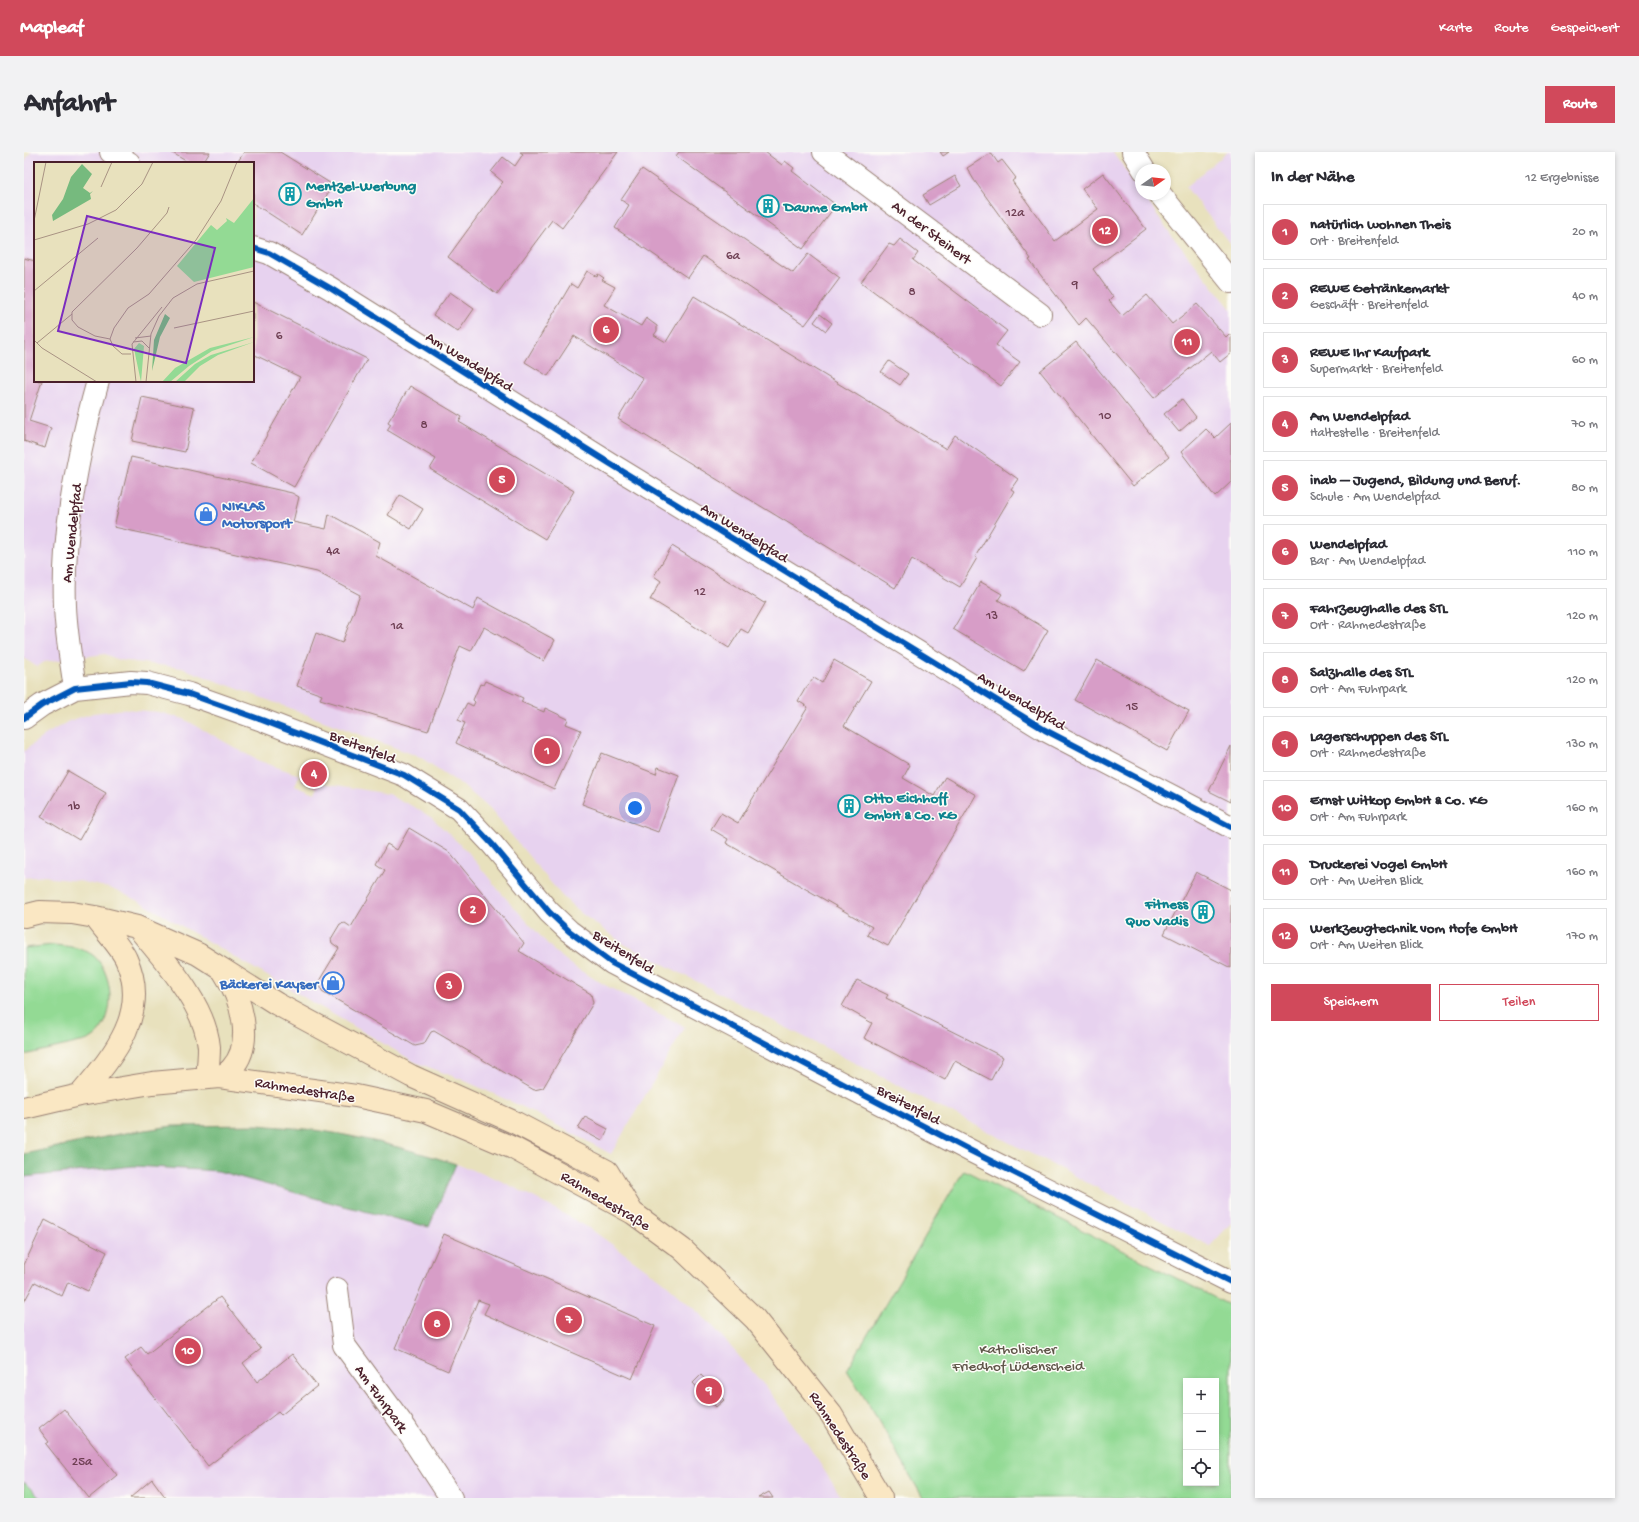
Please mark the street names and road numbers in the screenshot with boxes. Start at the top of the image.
street label: An der Steinert [887,198,976,271]
street label: Am Wendelpfad [422,329,517,397]
street label: Am Wendelpfad [59,482,87,584]
street label: Am Wendelpfad [697,500,792,568]
street label: Am Wendelpfad [974,668,1069,736]
street label: Breitenfeld [326,727,399,769]
street label: Breitenfeld [588,926,658,979]
street label: Rahmedestraße [253,1074,356,1108]
street label: Breitenfeld [872,1081,944,1131]
street label: Rahmedestraße [557,1168,653,1236]
street label: Am Fuhrpark [350,1362,412,1437]
street label: Rahmedestraße [804,1389,875,1484]

